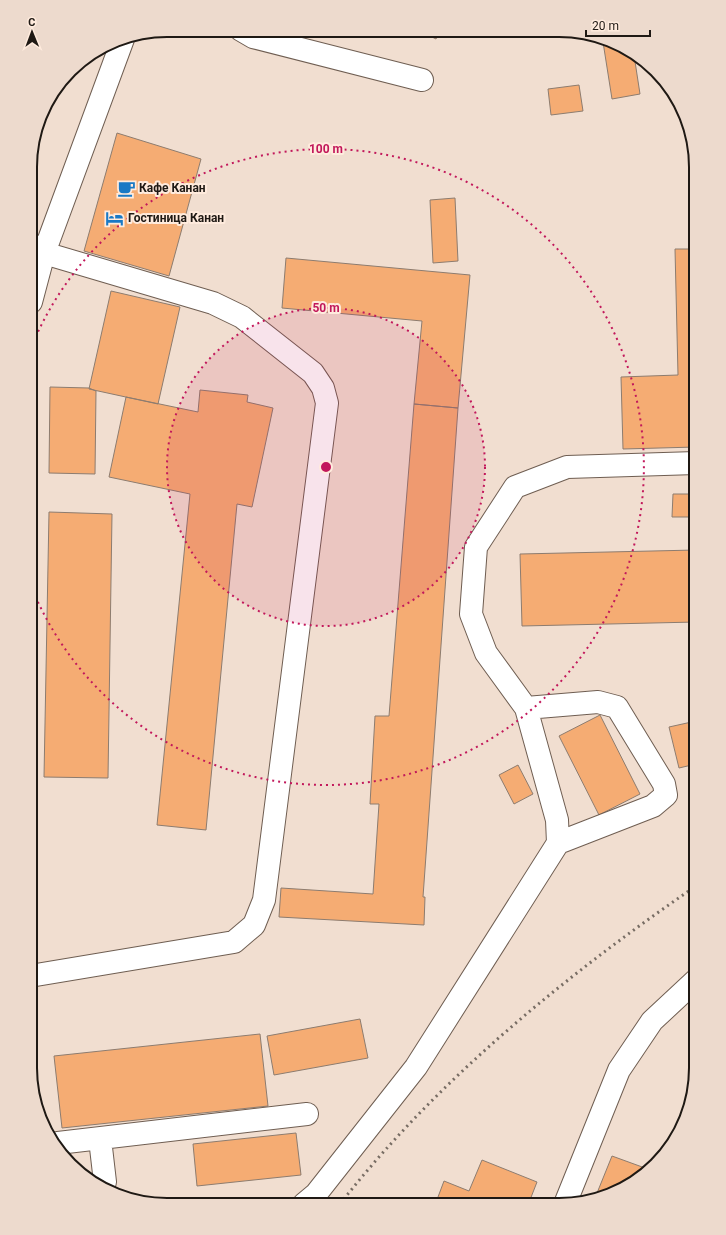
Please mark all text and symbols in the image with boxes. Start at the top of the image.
north arrow [12,12,52,52]
scale bar [586,12,650,38]
text: С [28,16,36,29]
text: 20 m [592,19,619,33]
text: 100 m [309,142,343,156]
cafe icon: Кафе Канан [116,178,136,198]
place label: Кафе Канан [139,181,206,195]
hotel icon: Гостиница Канан [105,208,125,228]
place label: Гостиница Канан [128,211,224,225]
text: 50 m [312,301,340,315]
centre of rings [319,460,333,474]

